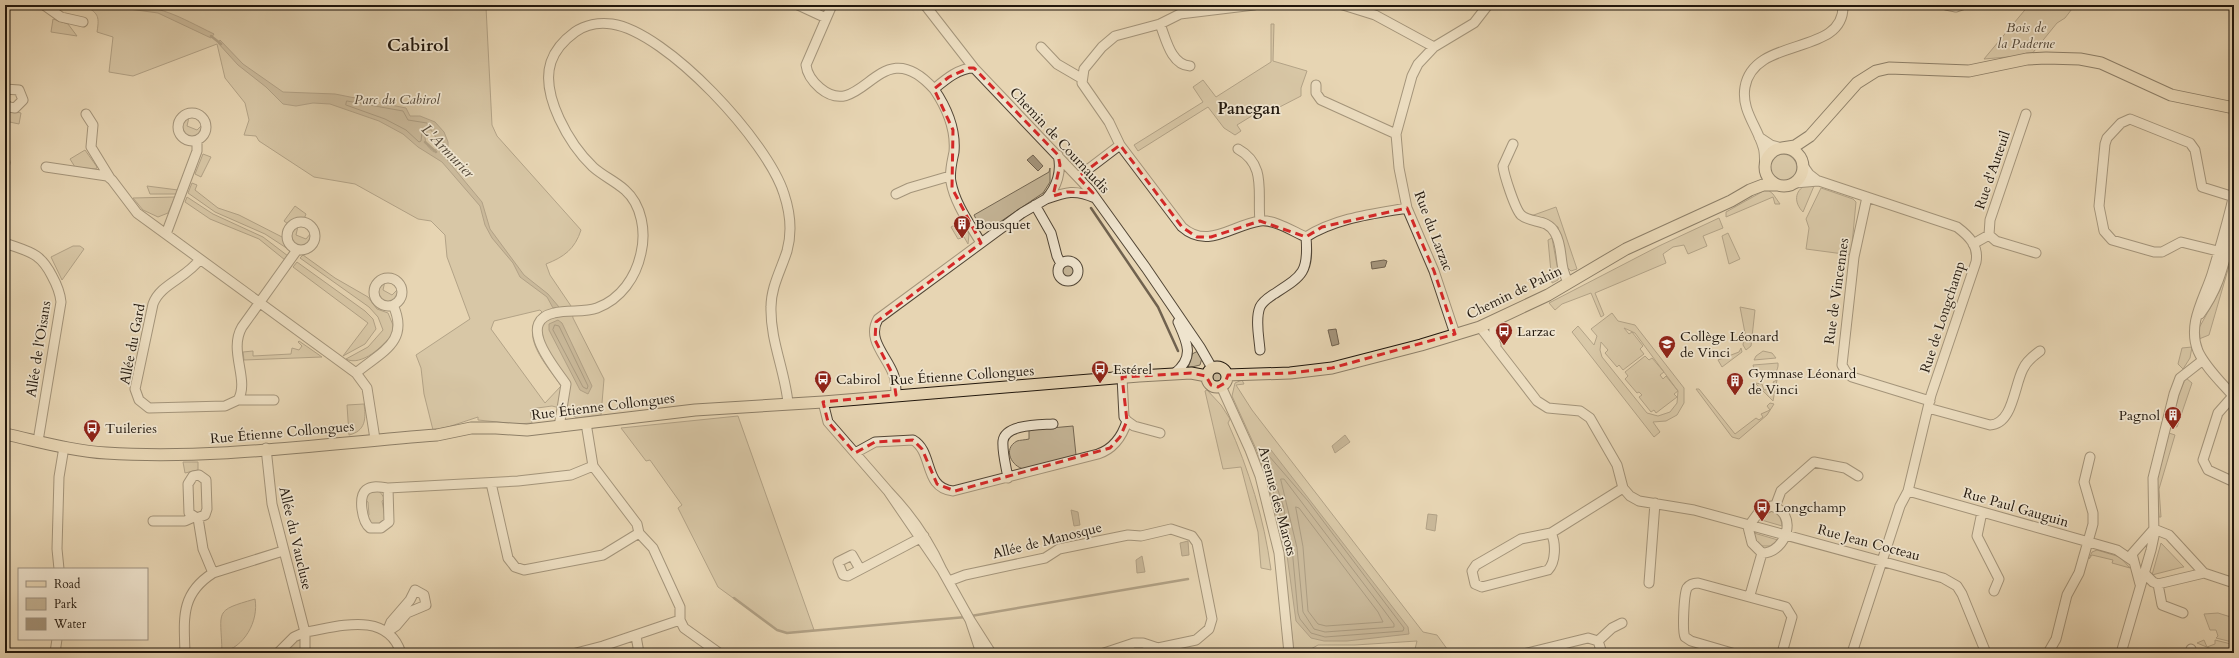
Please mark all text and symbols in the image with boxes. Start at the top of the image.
park label: Bois de la Paderne [1997,18,2055,53]
district label: Cabirol [387,33,449,58]
street label: Chemin de Cournaudis [1005,83,1114,198]
park label: Parc du Cabirol [354,90,441,109]
district label: Panegan [1218,98,1281,120]
water label: L'Armurier [417,120,479,183]
street label: Rue d'Auteuil [1970,128,2015,212]
street label: Rue du Larzac [1409,188,1458,274]
building icon: Bousquet [952,214,972,239]
place label: Bousquet [975,215,1031,234]
street label: Rue de Vincennes [1820,236,1853,345]
street label: Rue de Longchamp [1915,259,1969,375]
street label: Chemin de Pahin [1463,261,1565,324]
street label: Allée de l'Oisans [22,299,56,399]
street label: Allée du Gard [115,301,150,386]
bus stop icon: Larzac [1494,321,1514,346]
place label: Larzac [1517,322,1555,341]
place label: Collège Léonard de Vinci [1680,327,1779,362]
school or university icon: Collège Léonard de Vinci [1657,334,1677,359]
bus stop icon: Estérel [1090,359,1110,384]
place label: Estérel [1113,360,1153,379]
street label: Rue Étienne Collongues [889,361,1035,390]
place label: Gymnase Léonard de Vinci [1748,364,1857,399]
bus stop icon: Cabirol [813,369,833,394]
place label: Cabirol [836,370,881,389]
building icon: Gymnase Léonard de Vinci [1725,371,1745,396]
street label: Rue Étienne Collongues [530,388,676,425]
building icon: Pagnol [2163,405,2183,430]
place label: Pagnol [2119,406,2160,425]
street label: Rue Étienne Collongues [209,417,355,448]
bus stop icon: Tuileries [82,418,102,443]
place label: Tuileries [105,419,157,438]
street label: Avenue des Marots [1254,444,1301,558]
street label: Rue Paul Gauguin [1961,483,2071,532]
street label: Allée du Vaucluse [274,485,317,591]
bus stop icon: Longchamp [1752,497,1772,522]
place label: Longchamp [1775,498,1846,517]
street label: Allée de Manosque [990,518,1104,563]
street label: Rue Jean Cocteau [1815,520,1923,565]
legend [18,568,148,640]
text: Road [54,576,81,592]
text: Park [54,596,78,612]
text: Water [53,616,87,632]

